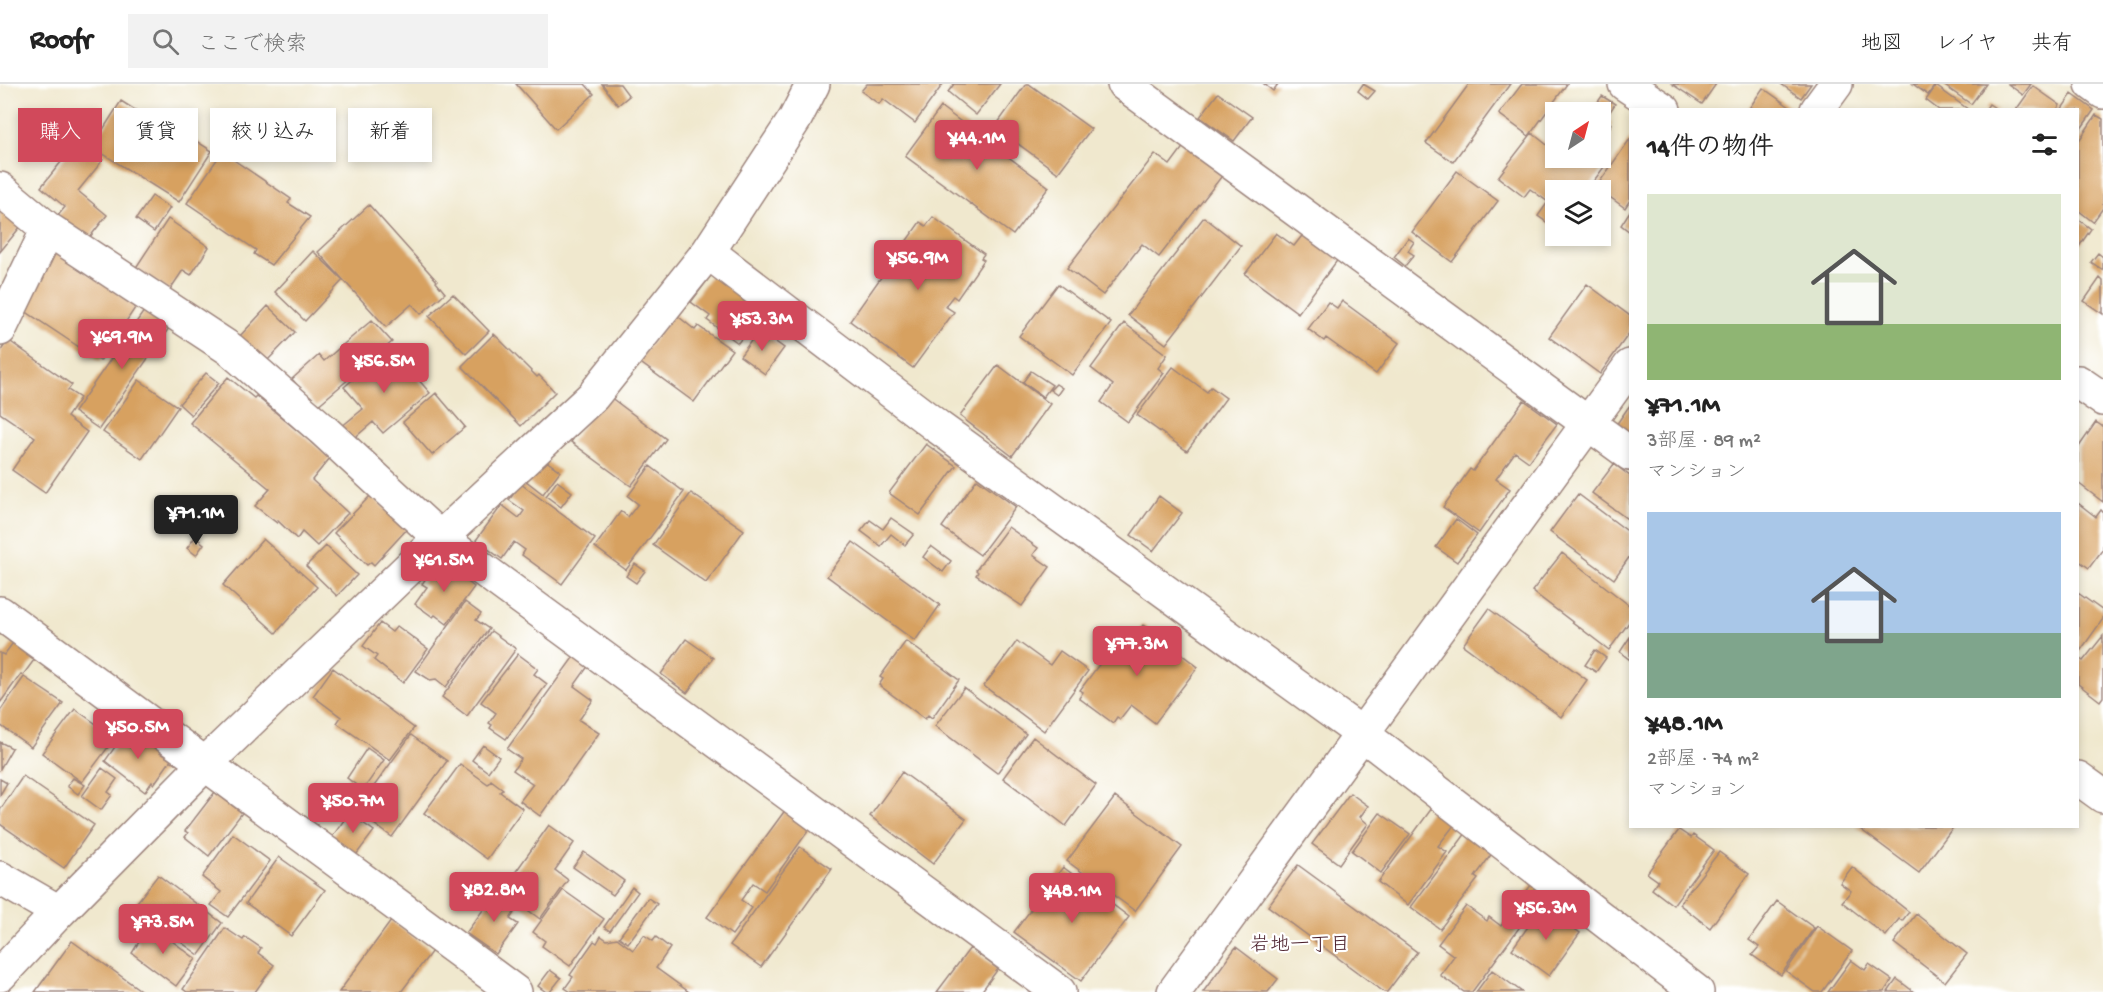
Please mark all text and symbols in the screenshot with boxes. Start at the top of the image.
search box [128,14,548,68]
text: Roofr [30,25,92,58]
icon: search [149,25,182,58]
text: ここで検索 [197,33,307,59]
text: 地図 [1861,33,1903,58]
text: レイヤ [1936,33,1998,58]
text: 共有 [2031,33,2073,58]
north arrow [1545,102,1611,168]
map controls [1545,102,1611,246]
chip: 購入 [18,108,102,162]
chip: 賃貸 [114,108,198,162]
chip: 絞り込み [210,108,336,162]
chip: 新着 [348,108,432,162]
pin: ¥44.1M [928,120,1026,171]
text: ¥44.1M [949,128,1005,151]
icon: filters [2028,128,2061,161]
text: 14件の物件 [1647,134,1774,165]
button: layers [1545,180,1611,246]
icon: home [1800,233,1908,341]
pin: ¥56.9M [869,240,967,291]
text: ¥56.9M [888,248,948,271]
pin: ¥53.3M [713,301,811,352]
text: ¥53.3M [732,309,792,332]
pin: ¥69.9M [73,319,171,370]
text: ¥69.9M [92,327,152,350]
pin: ¥56.5M [335,343,433,394]
text: ¥56.5M [354,351,414,374]
text: ¥71.1M [1647,392,1720,423]
text: 3部屋 · 89 m² [1647,431,1761,454]
text: マンション [1647,462,1746,485]
pin: ¥71.1M [147,495,245,546]
text: ¥71.1M [168,503,224,526]
pin: ¥61.5M [395,542,493,593]
text: ¥61.5M [415,550,473,573]
icon: home [1800,551,1908,659]
pin: ¥77.3M [1088,626,1186,677]
text: ¥77.3M [1107,634,1167,657]
pin: ¥50.5M [89,709,187,760]
text: ¥48.1M [1647,710,1722,741]
text: ¥50.5M [107,717,169,740]
text: 2部屋 · 74 m² [1647,749,1759,772]
text: マンション [1647,780,1746,803]
pin: ¥50.7M [304,783,402,834]
text: ¥50.7M [322,791,384,814]
pin: ¥82.8M [445,872,543,923]
pin: ¥48.1M [1023,873,1121,924]
text: ¥82.8M [463,880,525,903]
text: ¥48.1M [1043,881,1101,904]
pin: ¥56.3M [1497,890,1595,941]
text: ¥56.3M [1516,898,1576,921]
pin: ¥73.5M [114,904,212,955]
text: ¥73.5M [133,912,193,935]
district label: 岩地一丁目 [1250,934,1350,958]

